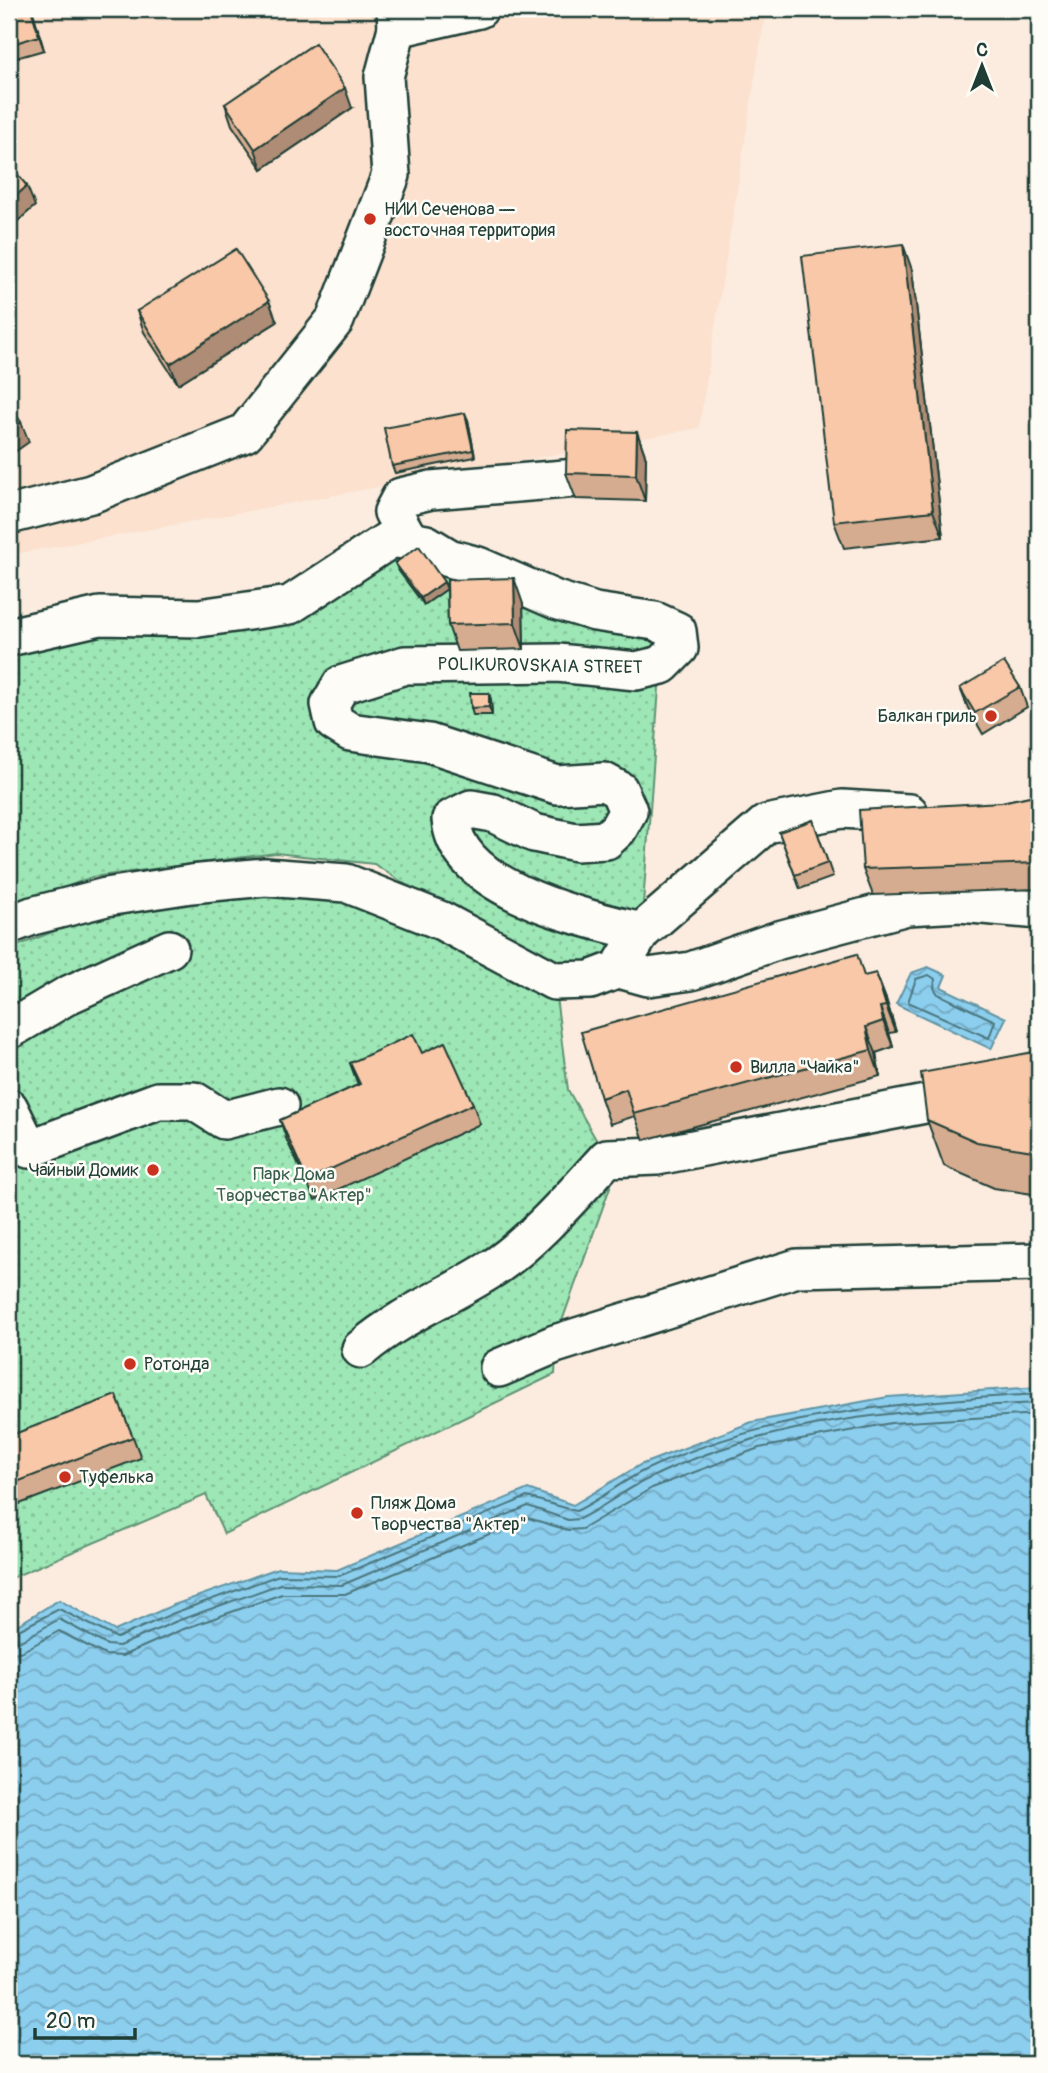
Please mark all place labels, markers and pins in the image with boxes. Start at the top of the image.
place label: НИИ Сеченова — восточная территория [384,198,555,242]
marker: НИИ Сеченова — восточная территория [362,211,378,227]
place label: Балкан гриль [877,705,977,728]
marker: Балкан гриль [983,708,999,724]
place label: Вилла "Чайка" [750,1056,860,1079]
marker: Вилла "Чайка" [728,1059,744,1075]
place label: Чайный Домик [28,1159,139,1182]
marker: Чайный Домик [145,1162,161,1178]
place label: Ротонда [144,1353,209,1376]
marker: Ротонда [122,1356,138,1372]
place label: Туфелька [79,1466,154,1489]
marker: Туфелька [57,1469,73,1485]
place label: Пляж Дома Творчества "Актер" [371,1492,527,1536]
marker: Пляж Дома Творчества "Актер" [349,1505,365,1521]

